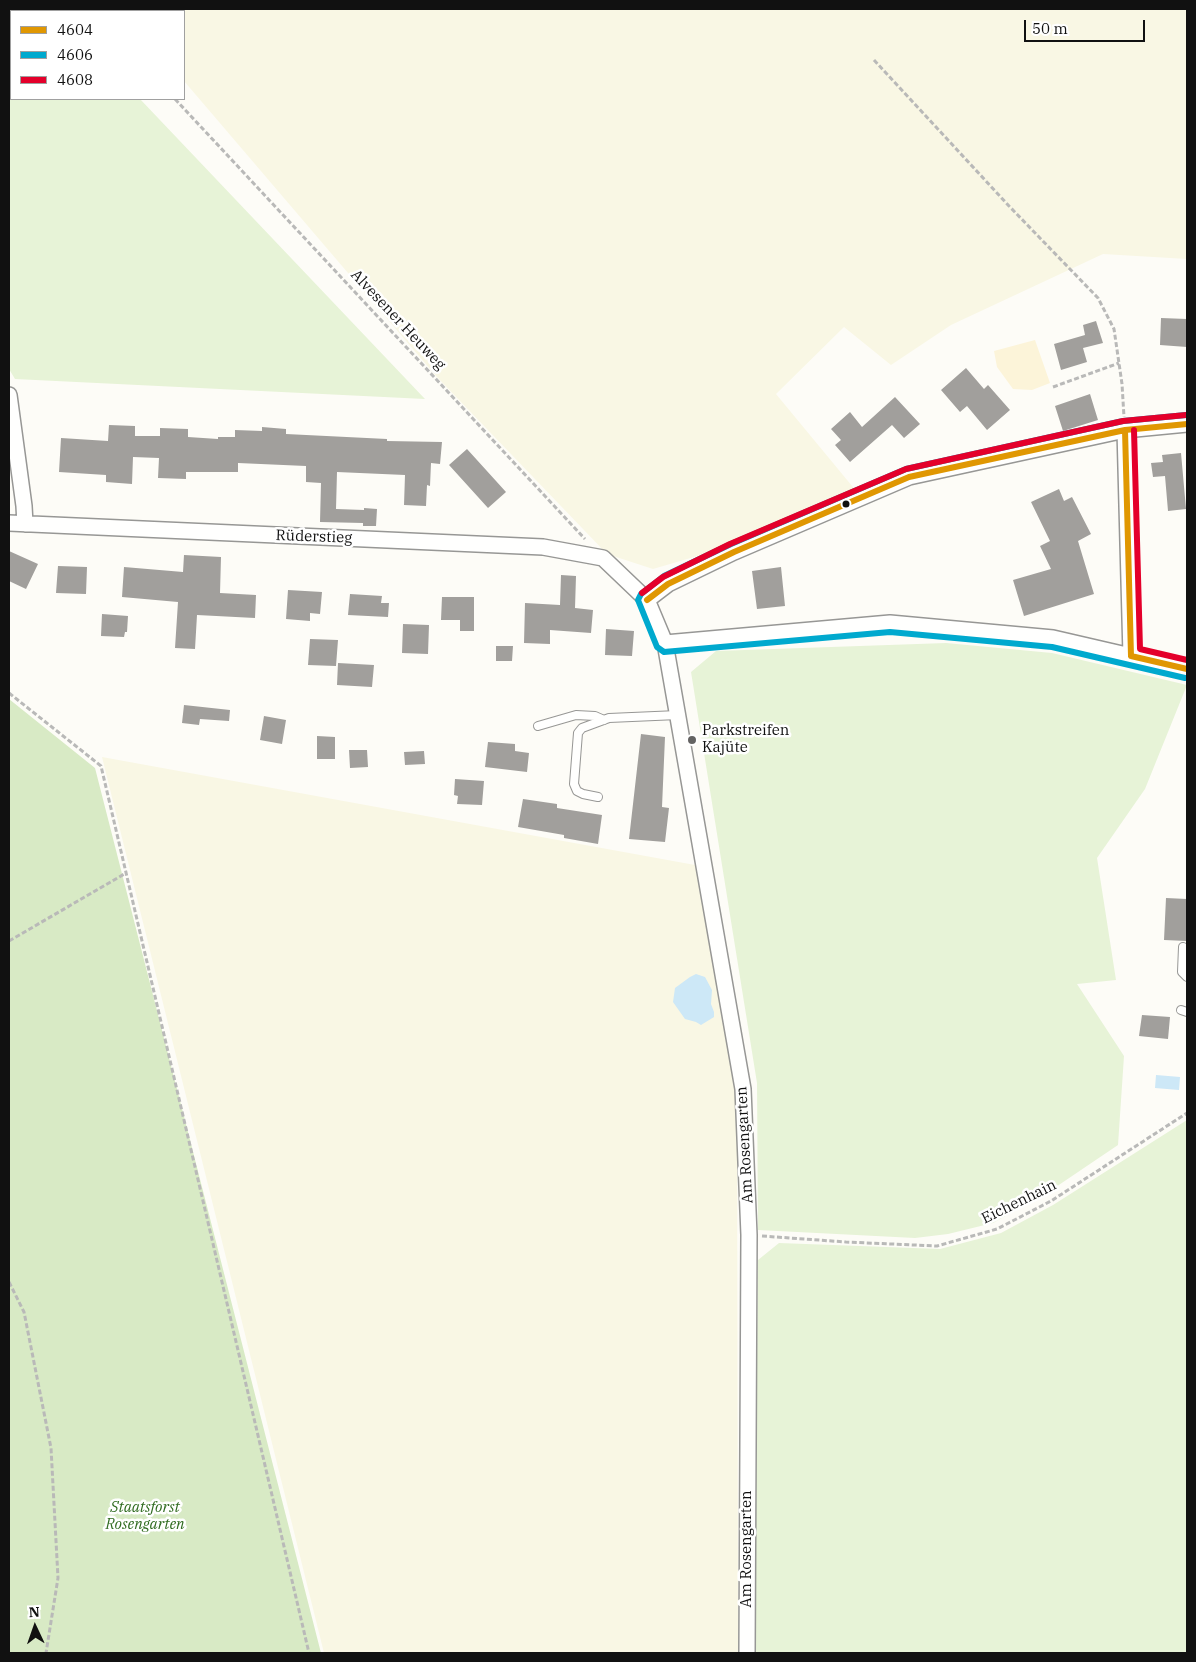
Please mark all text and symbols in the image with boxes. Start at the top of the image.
legend [10,10,185,100]
scale bar [1026,10,1147,42]
text: 50 m [1032,19,1068,38]
text: 4604 [57,20,93,39]
text: 4606 [57,45,93,64]
text: 4608 [57,70,93,89]
street label: Alvesener Heuweg [347,266,449,374]
unlabelled marker [841,499,851,509]
street label: Rüderstieg [275,527,353,547]
place label: Parkstreifen Kajüte [702,722,789,757]
marker: Parkstreifen Kajüte [686,734,698,746]
street label: Am Rosengarten [733,1086,757,1204]
street label: Eichenhain [979,1176,1059,1228]
street label: Am Rosengarten [738,1490,756,1608]
park label: Staatsforst Rosengarten [105,1499,185,1534]
north arrow [10,1602,60,1652]
text: N [28,1603,40,1621]

